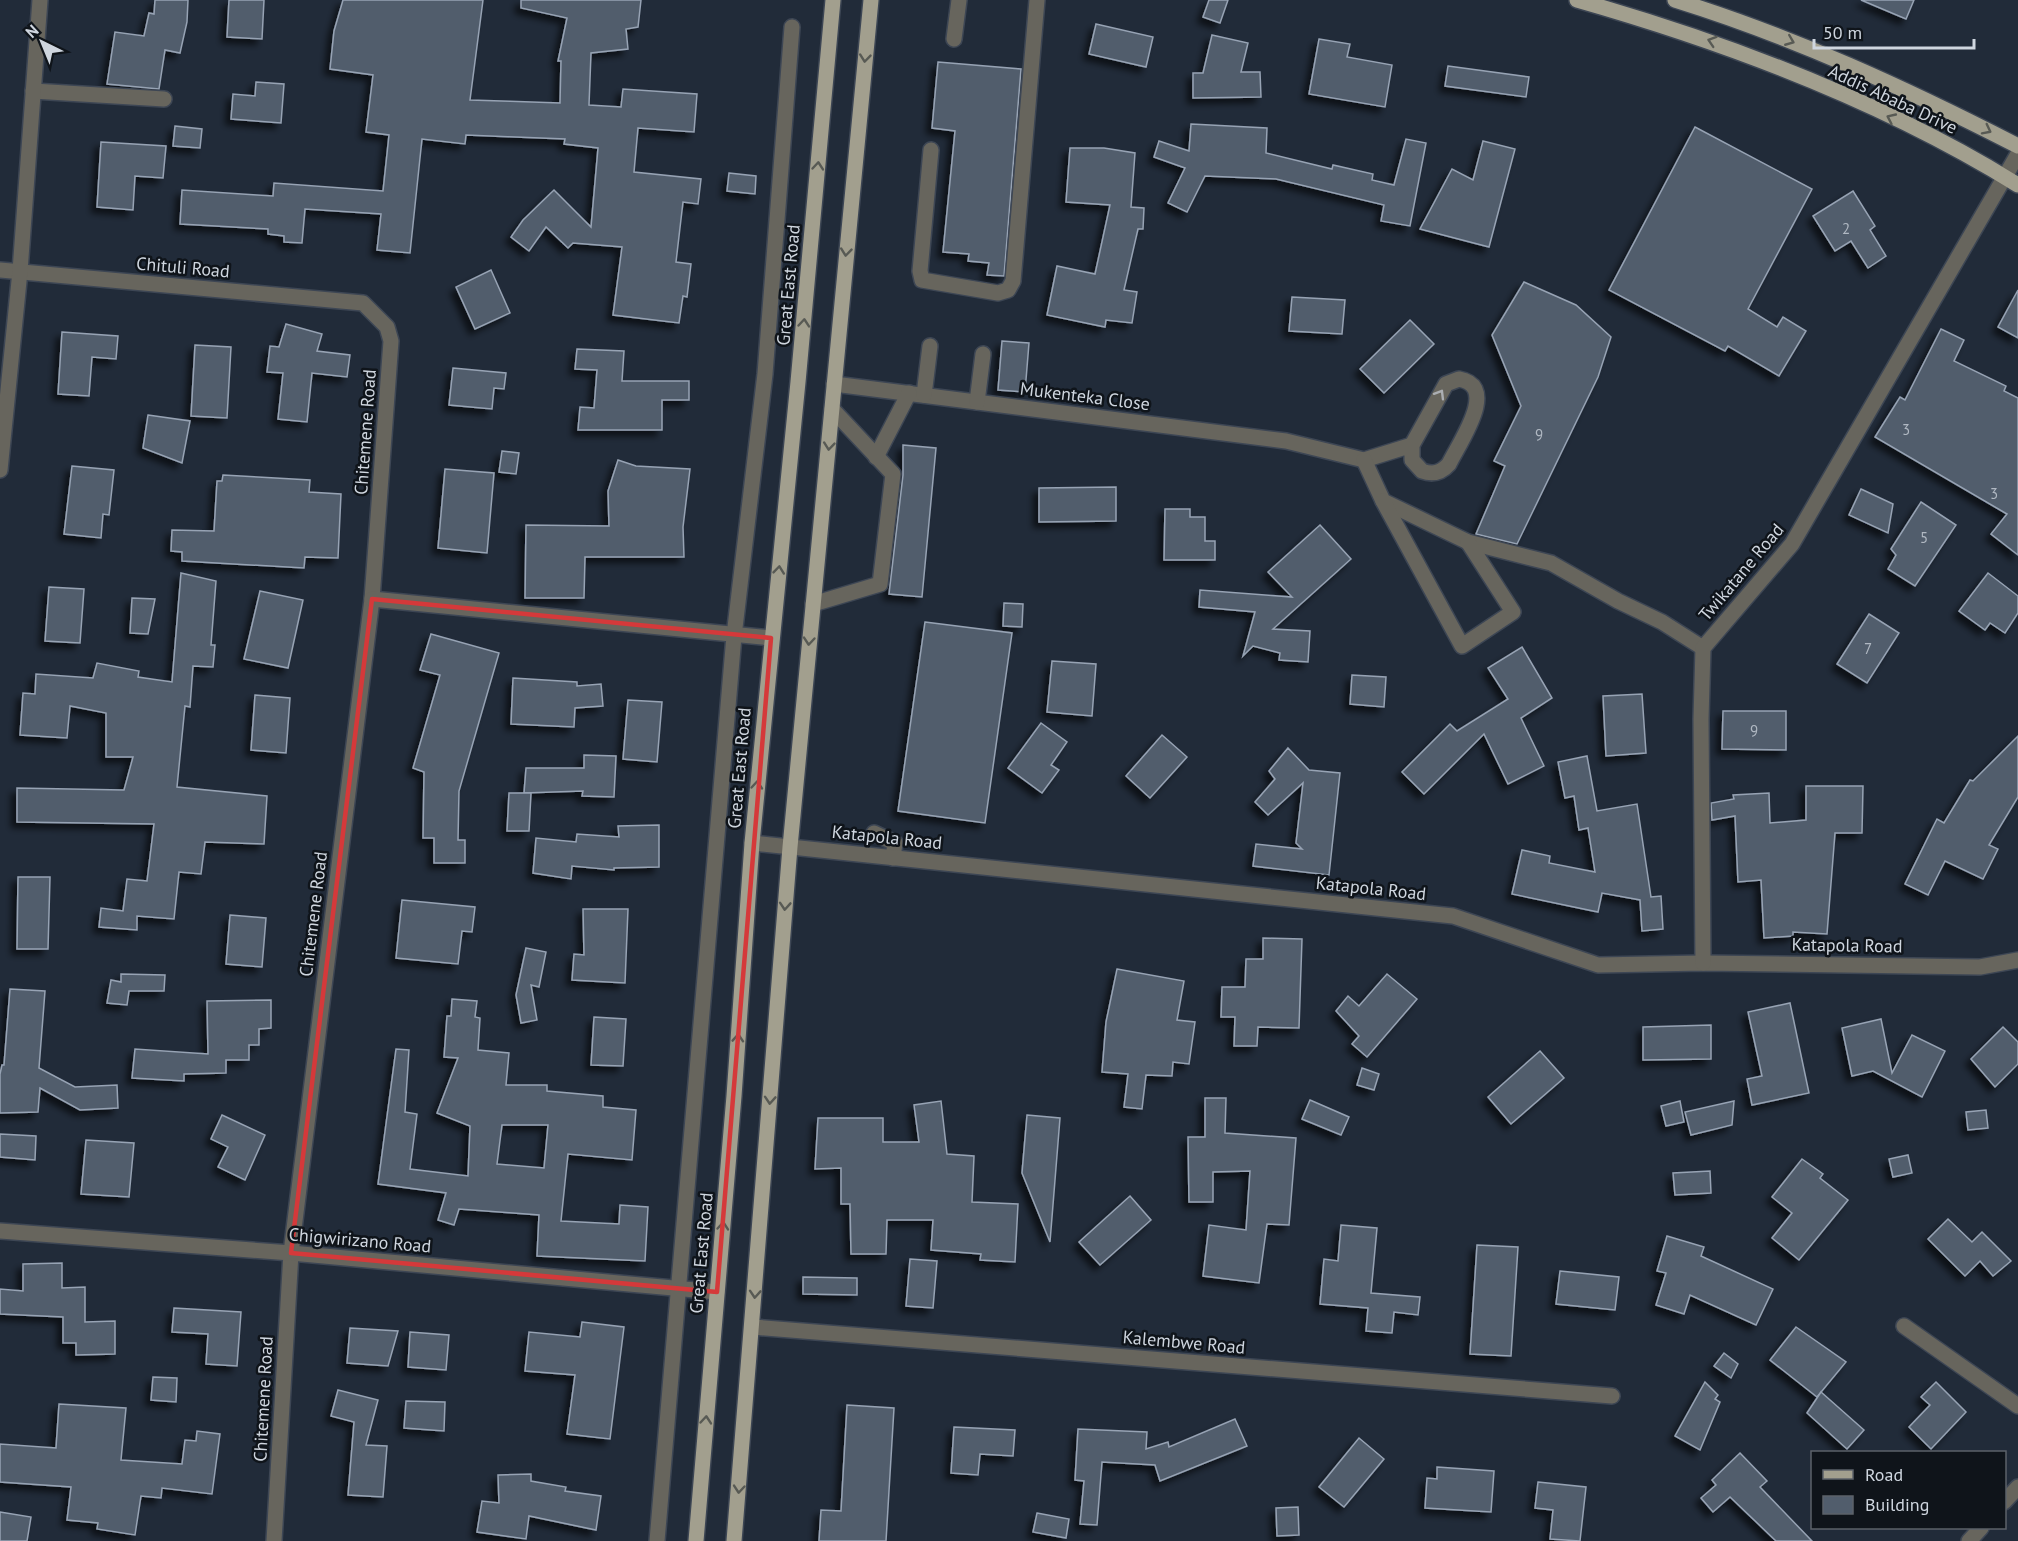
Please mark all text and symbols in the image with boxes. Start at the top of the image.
north arrow [12,12,72,72]
scale bar [1814,12,1974,50]
text: N [21,20,42,42]
text: 50 m [1823,21,1862,44]
one-way arrow [1783,34,1794,46]
one-way arrow [1707,36,1718,48]
one-way arrow [859,54,872,63]
street label: Addis Ababa Drive [1825,59,1961,139]
one-way arrow [1886,114,1897,126]
one-way arrow [1980,122,1991,134]
one-way arrow [811,162,824,171]
house number: 2 [1842,219,1850,238]
street label: Great East Road [771,224,805,346]
one-way arrow [840,248,853,257]
street label: Chituli Road [135,251,231,283]
one-way arrow [797,319,810,328]
street label: Chitemene Road [349,369,381,495]
street label: Mukenteka Close [1019,377,1151,415]
one-way arrow [1433,390,1444,400]
house number: 3 [1902,420,1910,439]
house number: 9 [1535,425,1543,444]
one-way arrow [823,442,836,451]
house number: 3 [1990,484,1998,503]
street label: Twikatane Road [1694,519,1788,625]
house number: 5 [1920,528,1928,547]
one-way arrow [772,565,784,574]
one-way arrow [803,636,816,645]
house number: 7 [1864,639,1872,658]
street label: Great East Road [722,707,756,829]
house number: 9 [1750,721,1758,740]
one-way arrow [750,780,763,789]
street label: Katapola Road [831,820,943,854]
street label: Chitemene Road [294,850,332,978]
street label: Katapola Road [1315,871,1427,905]
one-way arrow [779,901,792,910]
street label: Katapola Road [1791,933,1903,957]
one-way arrow [731,1033,744,1043]
one-way arrow [764,1095,777,1104]
street label: Great East Road [684,1192,718,1314]
one-way arrow [716,1221,729,1230]
street label: Chigwirizano Road [288,1222,432,1258]
one-way arrow [749,1290,762,1299]
street label: Kalembwe Road [1122,1325,1246,1359]
street label: Chitemene Road [248,1336,278,1462]
one-way arrow [699,1415,712,1424]
legend [1811,1451,2006,1529]
text: Road [1865,1463,1903,1486]
one-way arrow [733,1484,746,1493]
text: Building [1865,1493,1929,1516]

